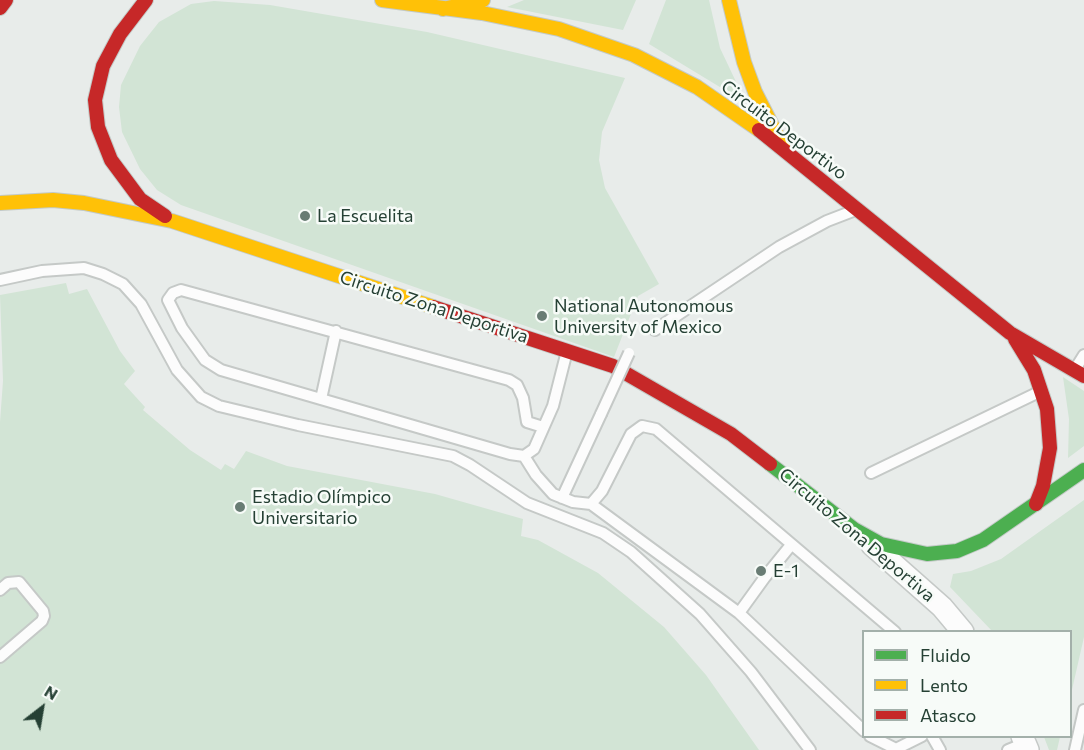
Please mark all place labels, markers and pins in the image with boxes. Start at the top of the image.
place label: La Escuelita [317,205,413,227]
marker: La Escuelita [298,209,312,223]
place label: National Autonomous University of Mexico [554,295,734,338]
marker: National Autonomous University of Mexico [535,309,549,323]
place label: Estadio Olímpico Universitario [252,486,391,528]
marker: Estadio Olímpico Universitario [233,500,247,514]
place label: E-1 [773,560,799,582]
marker: E-1 [754,564,768,578]

